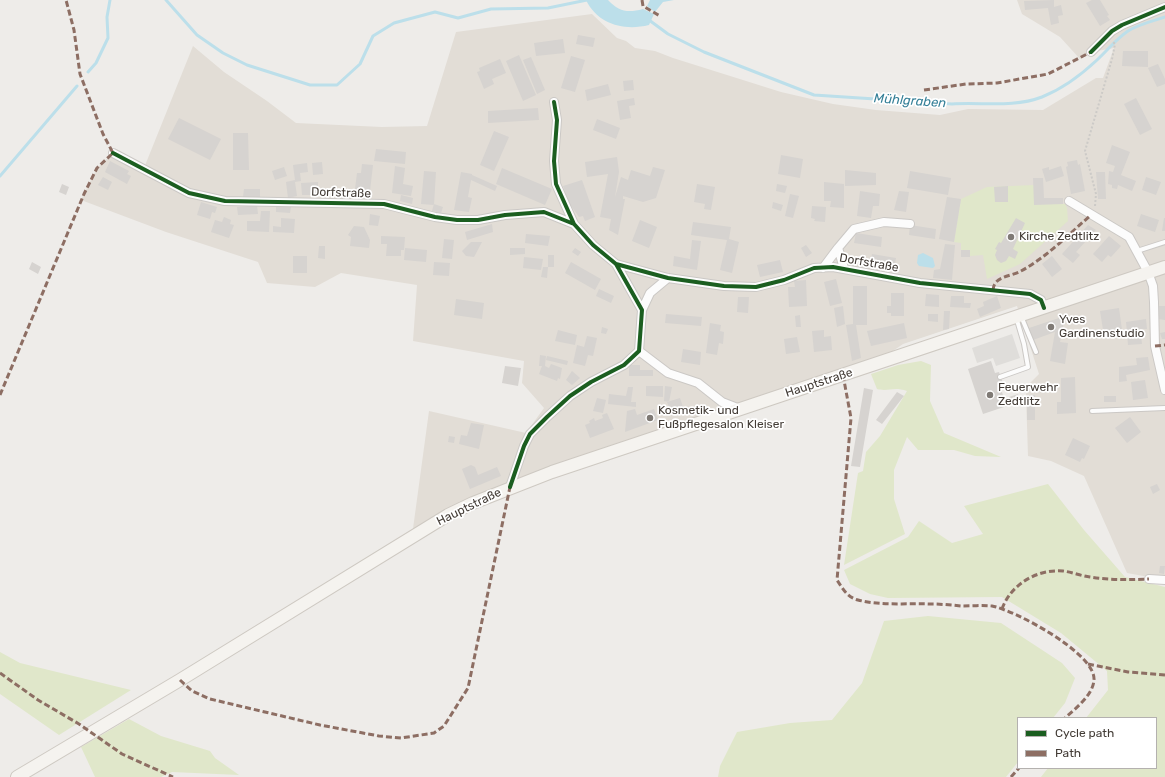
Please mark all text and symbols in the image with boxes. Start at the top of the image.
water label: Mühlgraben [873,91,947,111]
street label: Dorfstraße [311,185,371,201]
place label: Kirche Zedtlitz [1019,230,1099,244]
marker: Kirche Zedtlitz [1006,232,1016,242]
street label: Dorfstraße [838,251,900,275]
place label: Yves Gardinenstudio [1059,313,1144,341]
marker: Yves Gardinenstudio [1046,322,1056,332]
street label: Hauptstraße [784,365,854,401]
place label: Feuerwehr Zedtlitz [998,381,1058,409]
marker: Feuerwehr Zedtlitz [985,390,995,400]
place label: Kosmetik- und Fußpflegesalon Kleiser [658,404,784,432]
marker: Kosmetik- und Fußpflegesalon Kleiser [645,413,655,423]
street label: Hauptstraße [434,485,504,529]
legend [1017,717,1157,769]
text: Cycle path [1055,726,1114,740]
text: Path [1055,746,1081,760]

